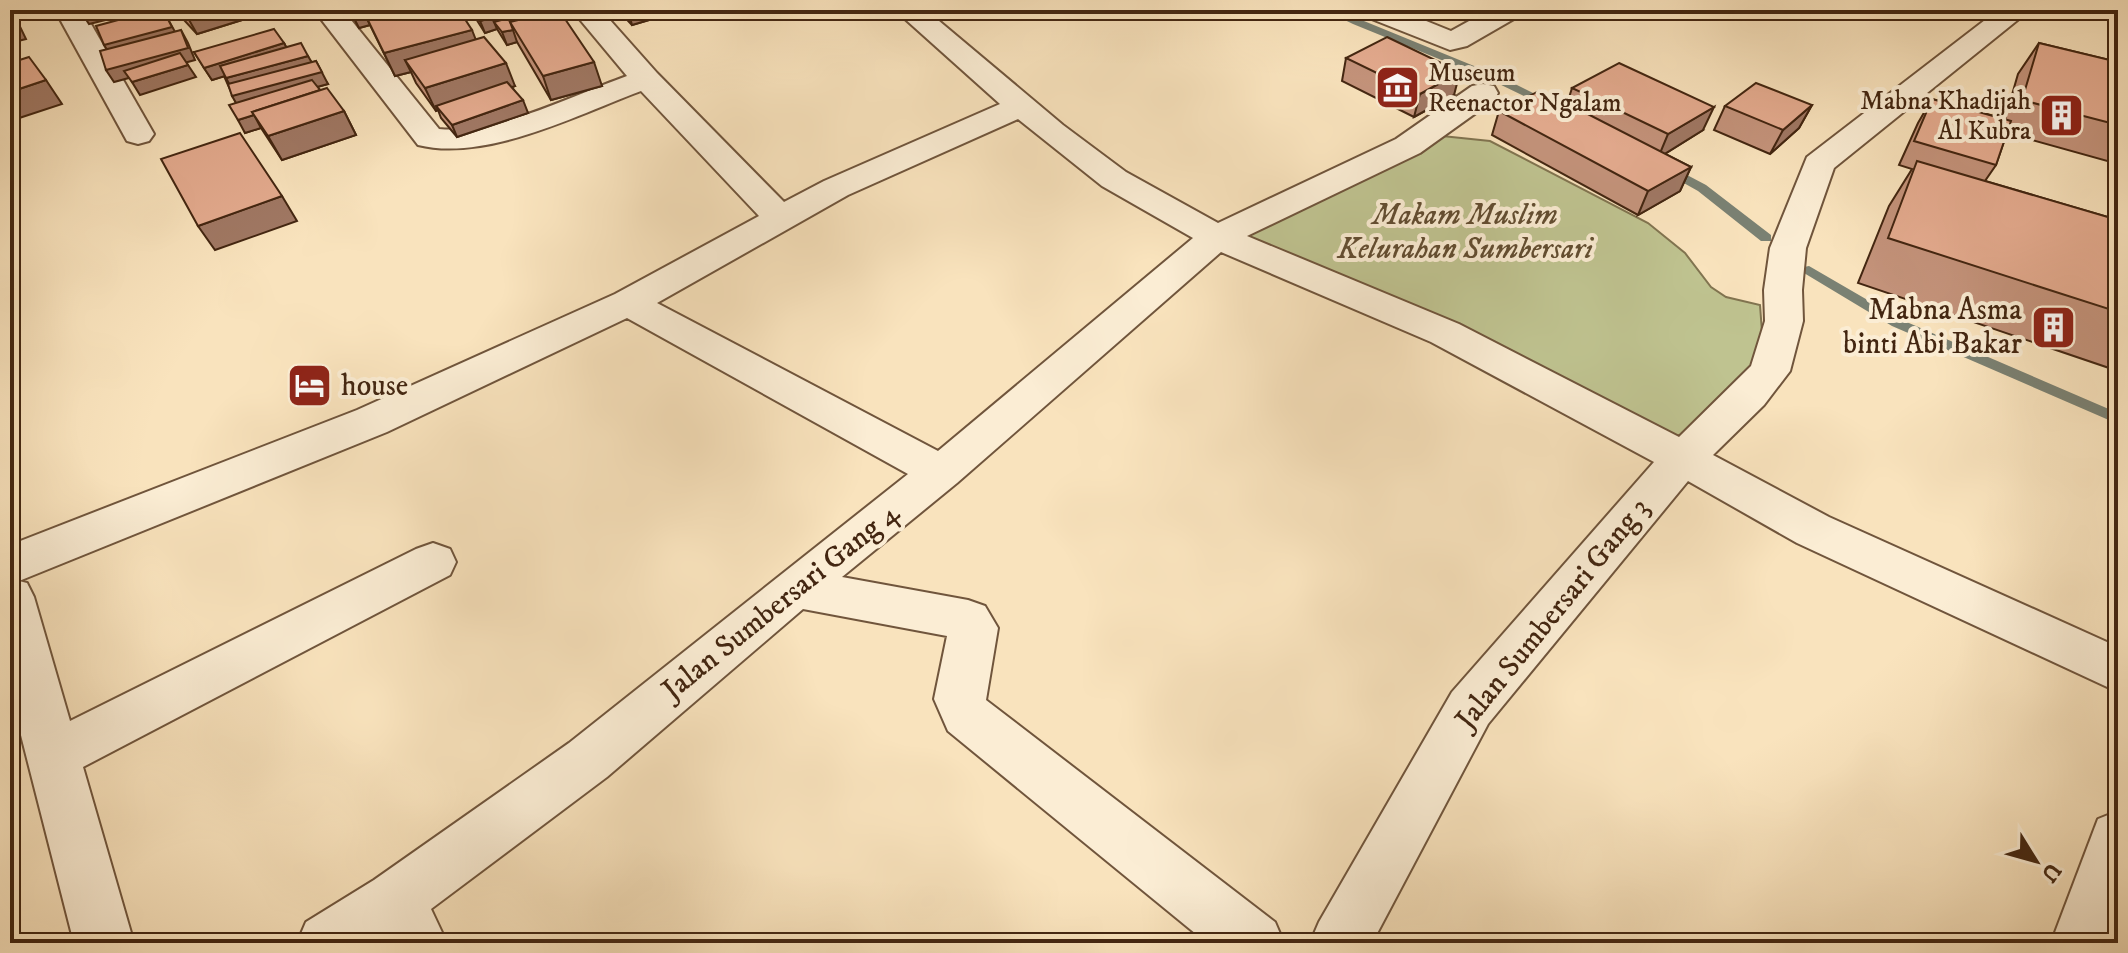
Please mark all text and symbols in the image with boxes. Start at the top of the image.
place label: Museum Reenactor Ngalam [1428,57,1622,120]
museum icon: Museum Reenactor Ngalam [1373,64,1421,112]
place label: Mabna Khadijah Al Kubra [1860,85,2031,148]
building icon: Mabna Khadijah Al Kubra [2038,92,2086,140]
park label: Makam Muslim Kelurahan Sumbersari [1336,197,1595,268]
place label: Mabna Asma binti Abi Bakar [1843,292,2022,363]
building icon: Mabna Asma binti Abi Bakar [2029,303,2077,351]
hotel icon: house [286,362,334,410]
place label: house [341,368,408,405]
street label: Jalan Sumbersari Gang 3 [1446,490,1658,740]
street label: Jalan Sumbersari Gang 4 [653,495,907,711]
north arrow [1996,821,2076,901]
text: U [2035,857,2067,887]

